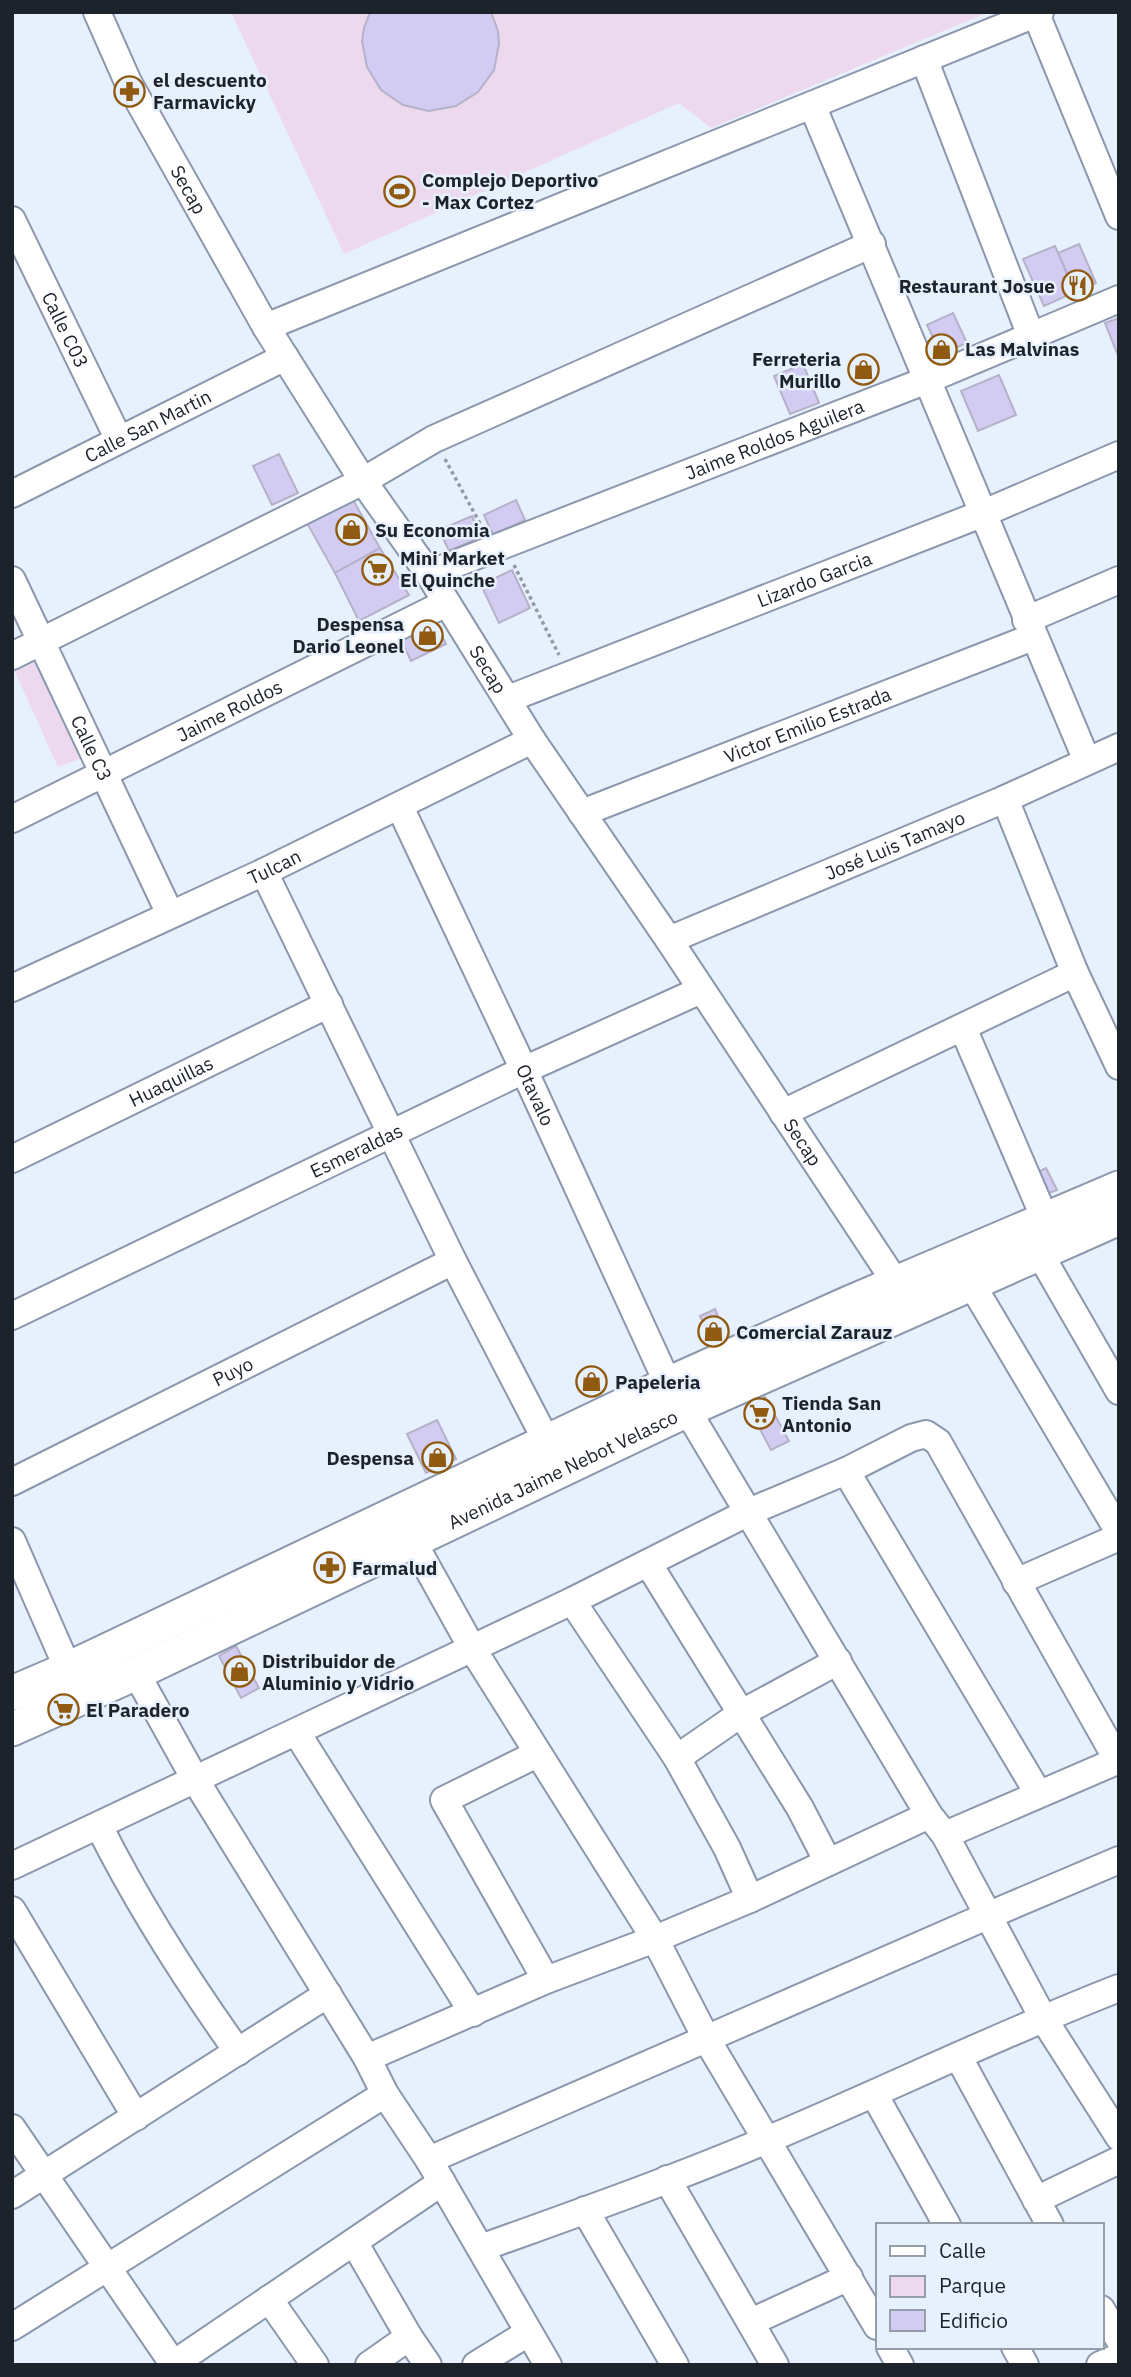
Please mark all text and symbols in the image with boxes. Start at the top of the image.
place label: el descuento Farmavicky [153,68,267,114]
pharmacy icon: el descuento Farmavicky [113,74,147,108]
street label: Secap [165,161,212,218]
place label: Complejo Deportivo - Max Cortez [422,168,598,214]
sports icon: Complejo Deportivo - Max Cortez [382,174,416,208]
restaurant icon: Restaurant Josue [1061,269,1095,303]
place label: Restaurant Josue [899,274,1055,298]
street label: Calle C03 [37,288,94,372]
shop icon: Las Malvinas [925,332,959,366]
place label: Las Malvinas [965,337,1079,361]
place label: Ferreteria Murillo [752,347,841,393]
shop icon: Ferreteria Murillo [847,353,881,387]
street label: Calle San Martin [81,384,215,468]
street label: Jaime Roldos Aguilera [682,394,867,485]
shop icon: Su Economia [335,513,369,547]
place label: Su Economia [375,518,490,542]
place label: Mini Market El Quinche [400,546,505,592]
street label: Lizardo Garcia [754,546,875,612]
supermarket icon: Mini Market El Quinche [360,552,394,586]
place label: Despensa Dario Leonel [293,612,404,658]
shop icon: Despensa Dario Leonel [410,618,444,652]
street label: Secap [464,641,512,698]
street label: Jaime Roldos [173,674,286,747]
street label: Victor Emilio Estrada [721,682,894,768]
street label: Calle C3 [66,711,117,785]
street label: José Luis Tamayo [821,805,969,885]
street label: Tulcan [244,844,305,890]
street label: Huaquillas [125,1051,217,1112]
street label: Otavalo [511,1060,560,1129]
street label: Secap [778,1114,827,1171]
street label: Esmeraldas [306,1118,407,1183]
shop icon: Comercial Zarauz [696,1315,730,1349]
place label: Comercial Zarauz [736,1320,893,1344]
street label: Puyo [209,1351,257,1392]
shop icon: Papeleria [575,1365,609,1399]
place label: Papeleria [615,1370,701,1394]
place label: Tienda San Antonio [782,1391,881,1437]
supermarket icon: Tienda San Antonio [742,1397,776,1431]
street label: Avenida Jaime Nebot Velasco [444,1404,682,1534]
shop icon: Despensa [420,1441,454,1475]
place label: Despensa [327,1446,414,1470]
pharmacy icon: Farmalud [312,1551,346,1585]
place label: Farmalud [352,1556,437,1580]
place label: Distribuidor de Aluminio y Vidrio [262,1649,415,1695]
shop icon: Distribuidor de Aluminio y Vidrio [222,1655,256,1689]
supermarket icon: El Paradero [46,1693,80,1727]
place label: El Paradero [86,1698,190,1722]
legend [876,2223,1103,2349]
text: Calle [939,2236,986,2264]
text: Parque [939,2271,1006,2299]
text: Edificio [939,2306,1008,2334]

